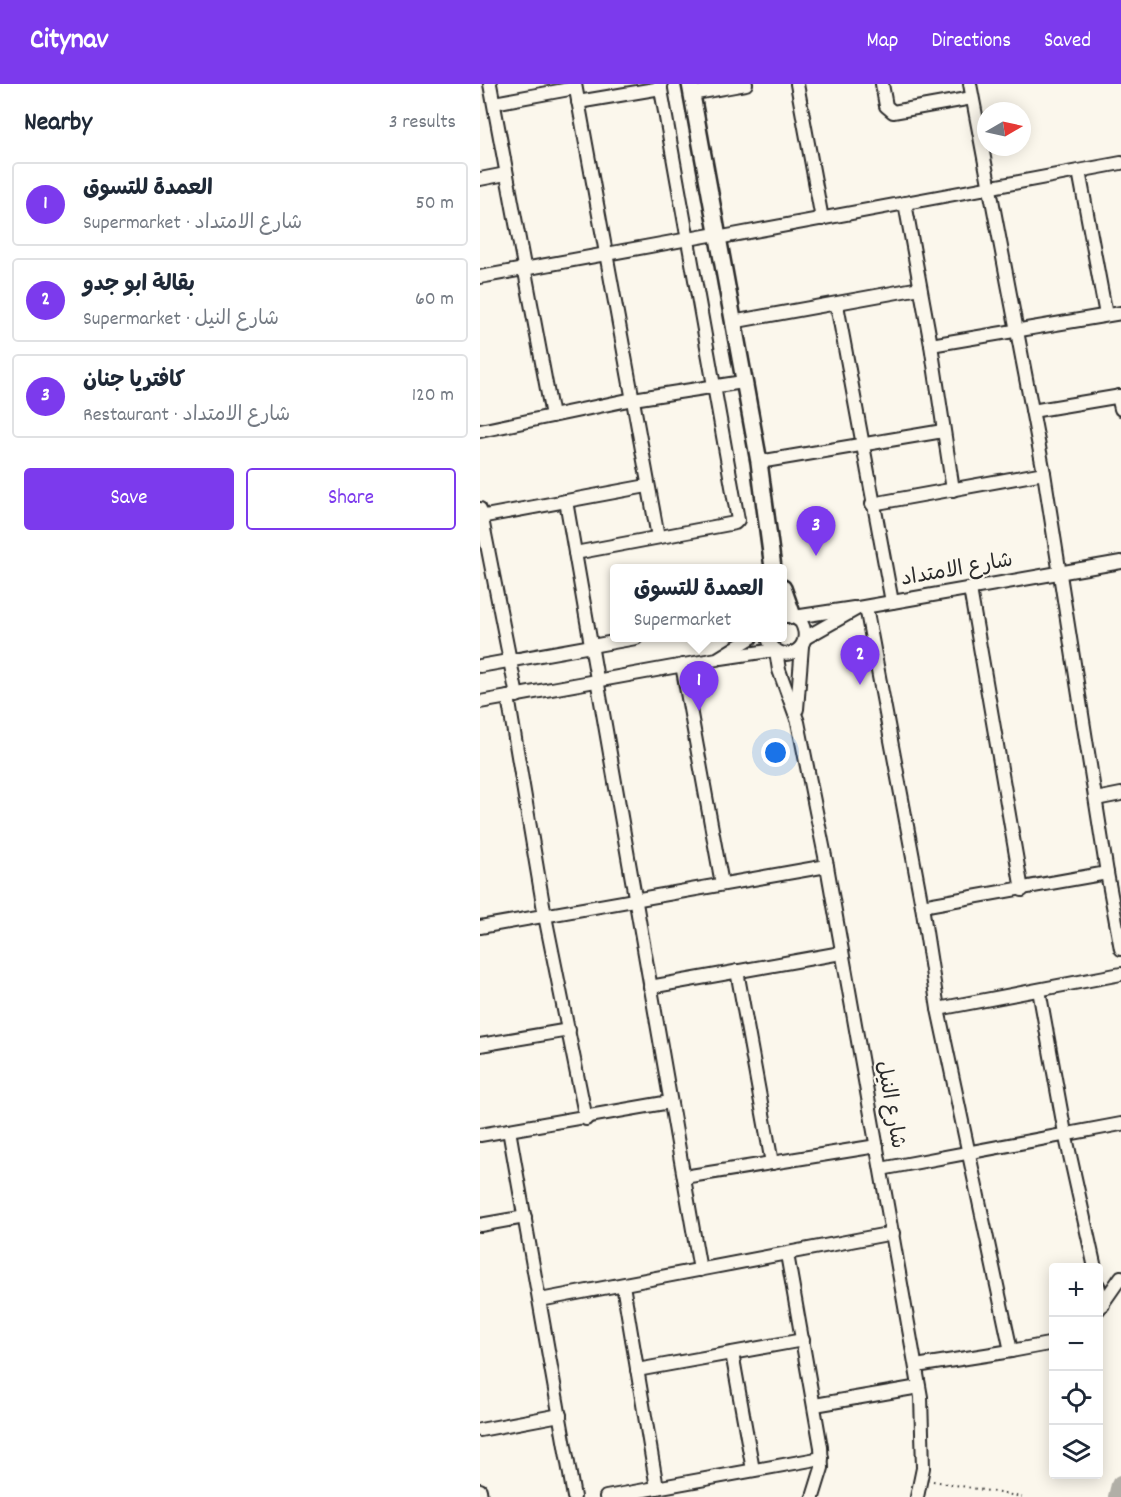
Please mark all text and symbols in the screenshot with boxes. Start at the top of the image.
text: Citynav [30,22,108,62]
text: Map [867,27,898,57]
text: Directions [931,27,1011,57]
text: Saved [1044,27,1091,57]
north arrow [977,102,1031,156]
text: Nearby [24,105,92,142]
text: 3 results [389,109,456,137]
text: العمدة للتسوق [83,174,213,205]
text: 1 [43,190,48,218]
text: 50 m [416,190,454,218]
text: Supermarket · شارع الامتداد [83,210,302,238]
text: بقالة ابو جدو [83,270,195,301]
text: 2 [41,286,50,314]
text: 60 m [415,286,454,314]
text: Supermarket · شارع النيل [83,306,279,334]
text: كافتريا جنان [83,366,185,397]
text: 3 [41,382,50,410]
text: 120 m [412,382,454,410]
text: Restaurant · شارع الامتداد [83,402,290,430]
button: Save [24,468,234,530]
button: Share [246,468,456,530]
pin: 3 [796,506,836,556]
street label: شارع الامتداد [899,546,1015,596]
popup [610,564,787,642]
text: العمدة للتسوق [634,575,763,606]
text: Supermarket [634,607,732,635]
pin: 2 [840,636,880,685]
pin: 1 [680,662,718,711]
your location [761,738,790,767]
street label: شارع النيل [867,1059,911,1151]
map controls [1049,1263,1103,1479]
button: + [1049,1263,1103,1317]
button: − [1049,1317,1103,1371]
button: locate [1049,1371,1103,1425]
button: layers [1049,1425,1103,1479]

